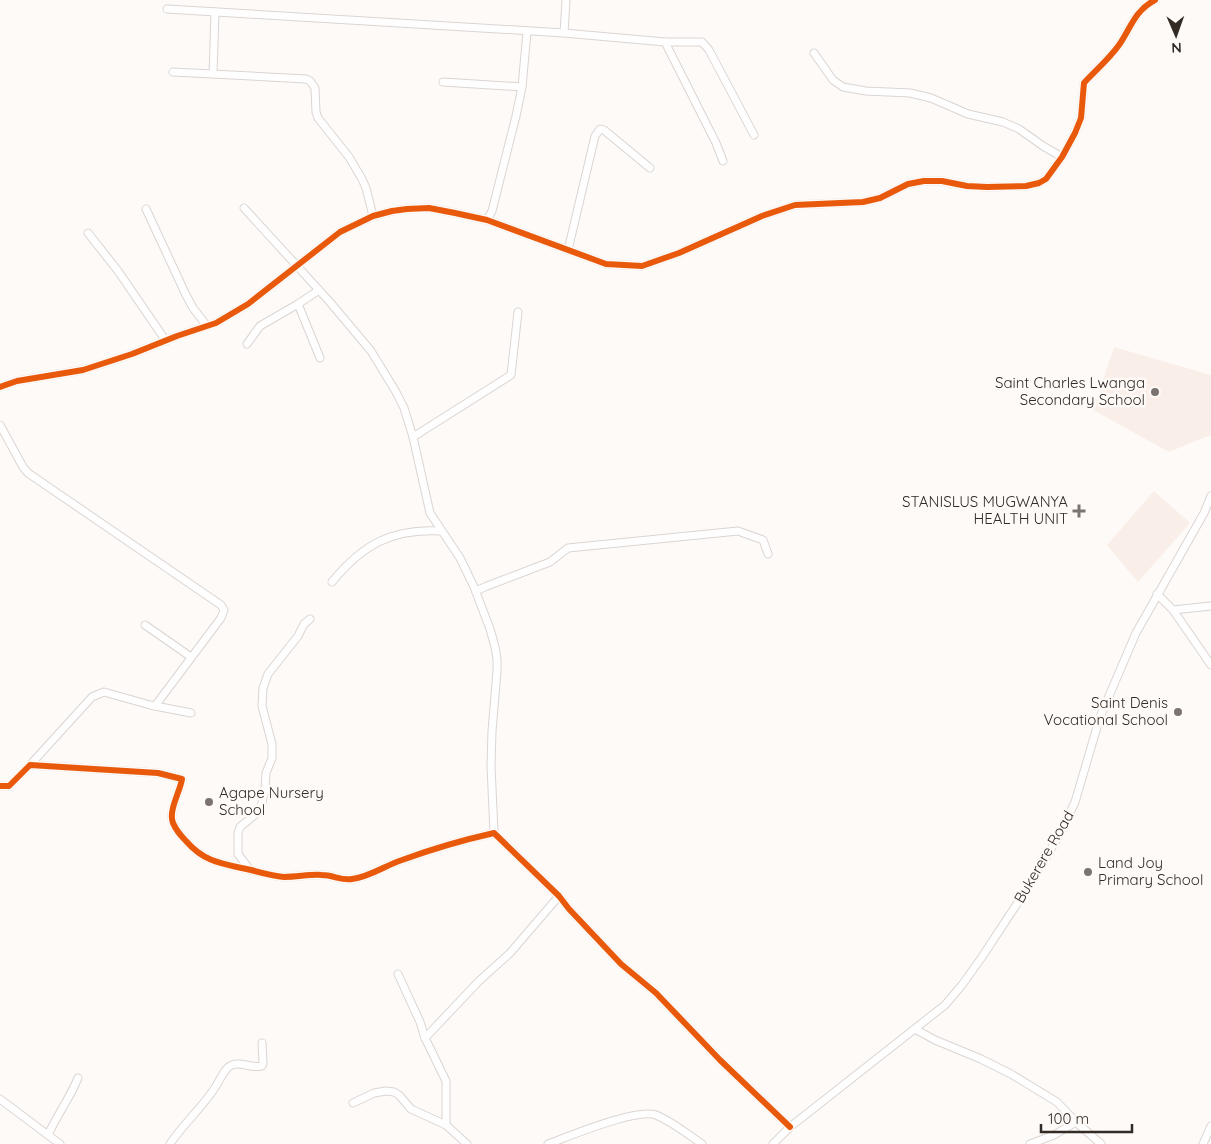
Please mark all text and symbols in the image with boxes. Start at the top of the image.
north arrow [1151,10,1201,60]
text: N [1171,39,1182,57]
place label: Saint Charles Lwanga Secondary School [995,373,1145,409]
marker: Saint Charles Lwanga Secondary School [1149,386,1161,398]
place label: STANISLUS MUGWANYA HEALTH UNIT [902,492,1068,528]
marker: STANISLUS MUGWANYA HEALTH UNIT [1072,504,1086,518]
place label: Saint Denis Vocational School [1043,693,1168,729]
marker: Saint Denis Vocational School [1172,706,1184,718]
place label: Agape Nursery School [219,783,324,819]
marker: Agape Nursery School [203,796,215,808]
street label: Bukerere Road [1009,807,1078,906]
place label: Land Joy Primary School [1098,853,1203,889]
marker: Land Joy Primary School [1082,866,1094,878]
scale bar [1041,1102,1132,1134]
text: 100 m [1048,1109,1089,1128]

